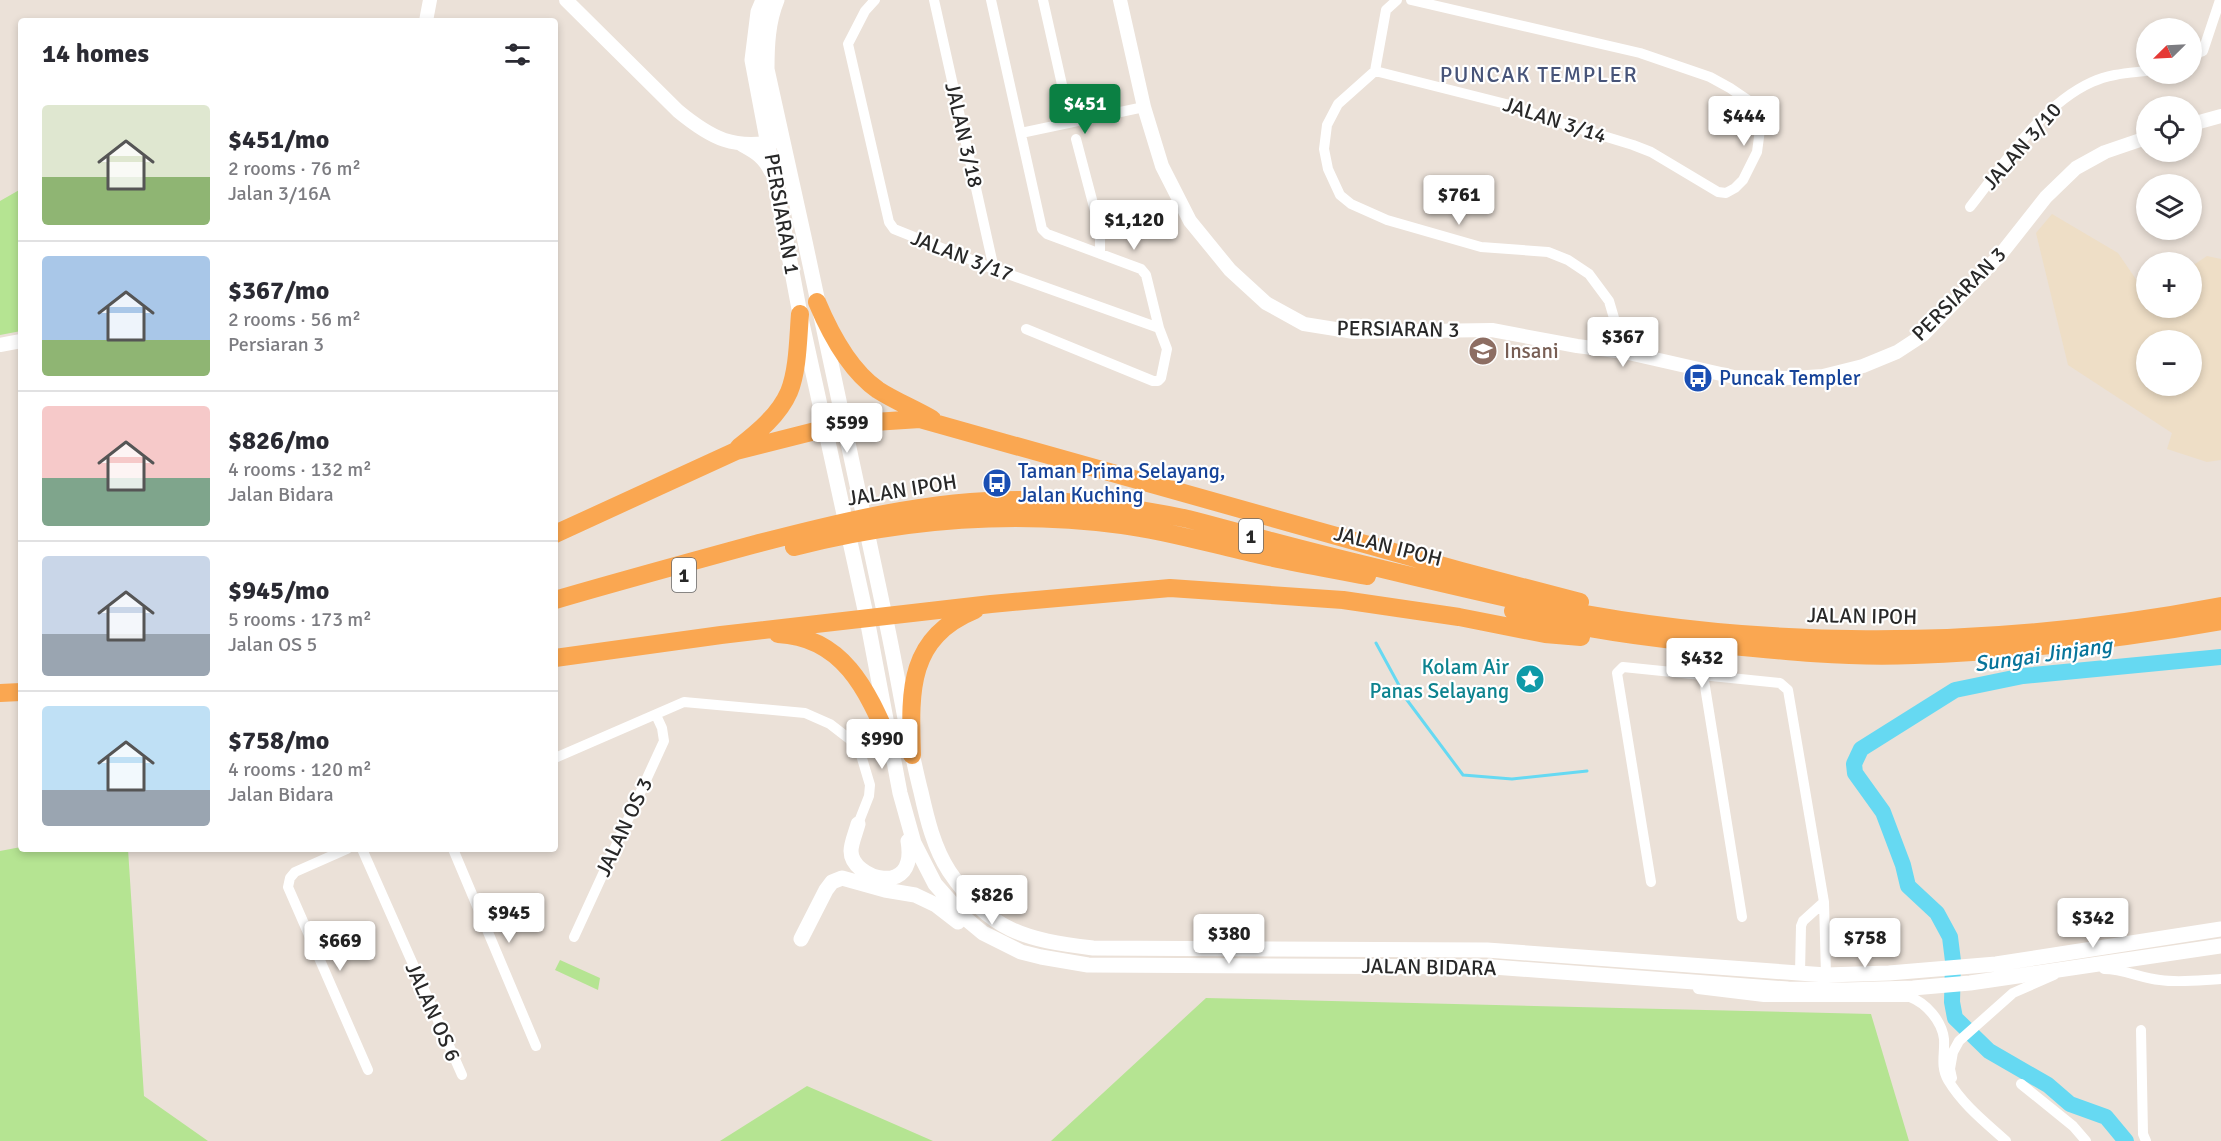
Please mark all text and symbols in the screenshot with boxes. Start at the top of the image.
north arrow [2136,18,2202,84]
map controls [2136,18,2202,396]
text: 14 homes [42,38,149,70]
icon: filters [501,38,534,71]
district label: PUNCAK TEMPLER [1440,61,1638,88]
street label: JALAN 3/18 [939,80,989,190]
pin: $451 [1049,84,1121,135]
text: $451 [1063,91,1107,116]
street label: JALAN 3/14 [1500,91,1610,149]
pin: $444 [1708,96,1780,147]
button: locate [2136,96,2202,162]
street label: JALAN 3/10 [1977,97,2067,195]
text: $444 [1722,103,1766,128]
text: $451/mo [228,124,329,156]
icon: home [90,129,162,201]
street label: PERSIARAN 1 [759,151,805,277]
text: 2 rooms · 76 m² [228,156,361,181]
button: layers [2136,174,2202,240]
pin: $761 [1423,175,1495,226]
text: Jalan 3/16A [228,181,331,206]
text: $761 [1437,182,1481,207]
pin: $1,120 [1085,200,1183,251]
text: $1,120 [1104,207,1164,232]
street label: JALAN 3/17 [907,225,1017,287]
street label: PERSIARAN 3 [1906,241,2012,347]
button: + [2136,252,2202,318]
text: $367/mo [228,275,329,307]
icon: home [90,280,162,352]
text: 2 rooms · 56 m² [228,307,361,332]
street label: PERSIARAN 3 [1336,315,1460,343]
pin: $367 [1587,317,1659,368]
text: $367 [1601,324,1645,349]
button: − [2136,330,2202,396]
text: Persiaran 3 [228,332,324,357]
school or university icon: Insani [1467,335,1499,367]
place label: Insani [1504,338,1559,364]
bus stop icon: Puncak Templer [1682,362,1714,394]
place label: Puncak Templer [1719,365,1861,391]
pin: $599 [811,403,883,454]
text: $599 [825,410,869,435]
text: $826/mo [228,425,329,457]
icon: home [90,430,162,502]
text: 4 rooms · 132 m² [228,457,372,482]
place label: Taman Prima Selayang, Jalan Kuching [1018,458,1225,508]
bus stop icon: Taman Prima Selayang, Jalan Kuching [981,467,1013,499]
street label: JALAN IPOH [845,469,959,511]
text: Jalan Bidara [228,482,334,507]
road number: 1 [1239,519,1263,553]
street label: JALAN IPOH [1331,520,1445,572]
road number: 1 [672,558,696,592]
text: $945/mo [228,575,329,607]
icon: home [90,580,162,652]
street label: JALAN IPOH [1807,602,1917,630]
text: 5 rooms · 173 m² [228,607,372,632]
water label: Sungai Jinjang [1973,631,2116,678]
text: Jalan OS 5 [228,632,317,657]
pin: $432 [1666,638,1738,689]
text: $432 [1680,645,1724,670]
place label: Kolam Air Panas Selayang [1369,654,1509,704]
place icon: Kolam Air Panas Selayang [1514,663,1546,695]
pin: $990 [846,719,918,770]
text: $758/mo [228,725,329,757]
text: $990 [860,726,904,751]
icon: home [90,730,162,802]
text: 4 rooms · 120 m² [228,757,372,782]
street label: JALAN OS 3 [590,774,658,880]
text: Jalan Bidara [228,782,334,807]
pin: $826 [956,875,1028,926]
text: $826 [970,882,1014,907]
pin: $945 [473,893,545,944]
pin: $342 [2057,898,2129,949]
text: $945 [487,900,531,925]
text: $342 [2071,905,2115,930]
pin: $380 [1193,914,1265,965]
pin: $758 [1829,918,1901,969]
pin: $669 [304,921,376,972]
text: $380 [1207,921,1251,946]
text: $758 [1843,925,1887,950]
text: $669 [318,928,362,953]
street label: JALAN BIDARA [1361,953,1497,981]
street label: JALAN OS 6 [400,958,466,1066]

